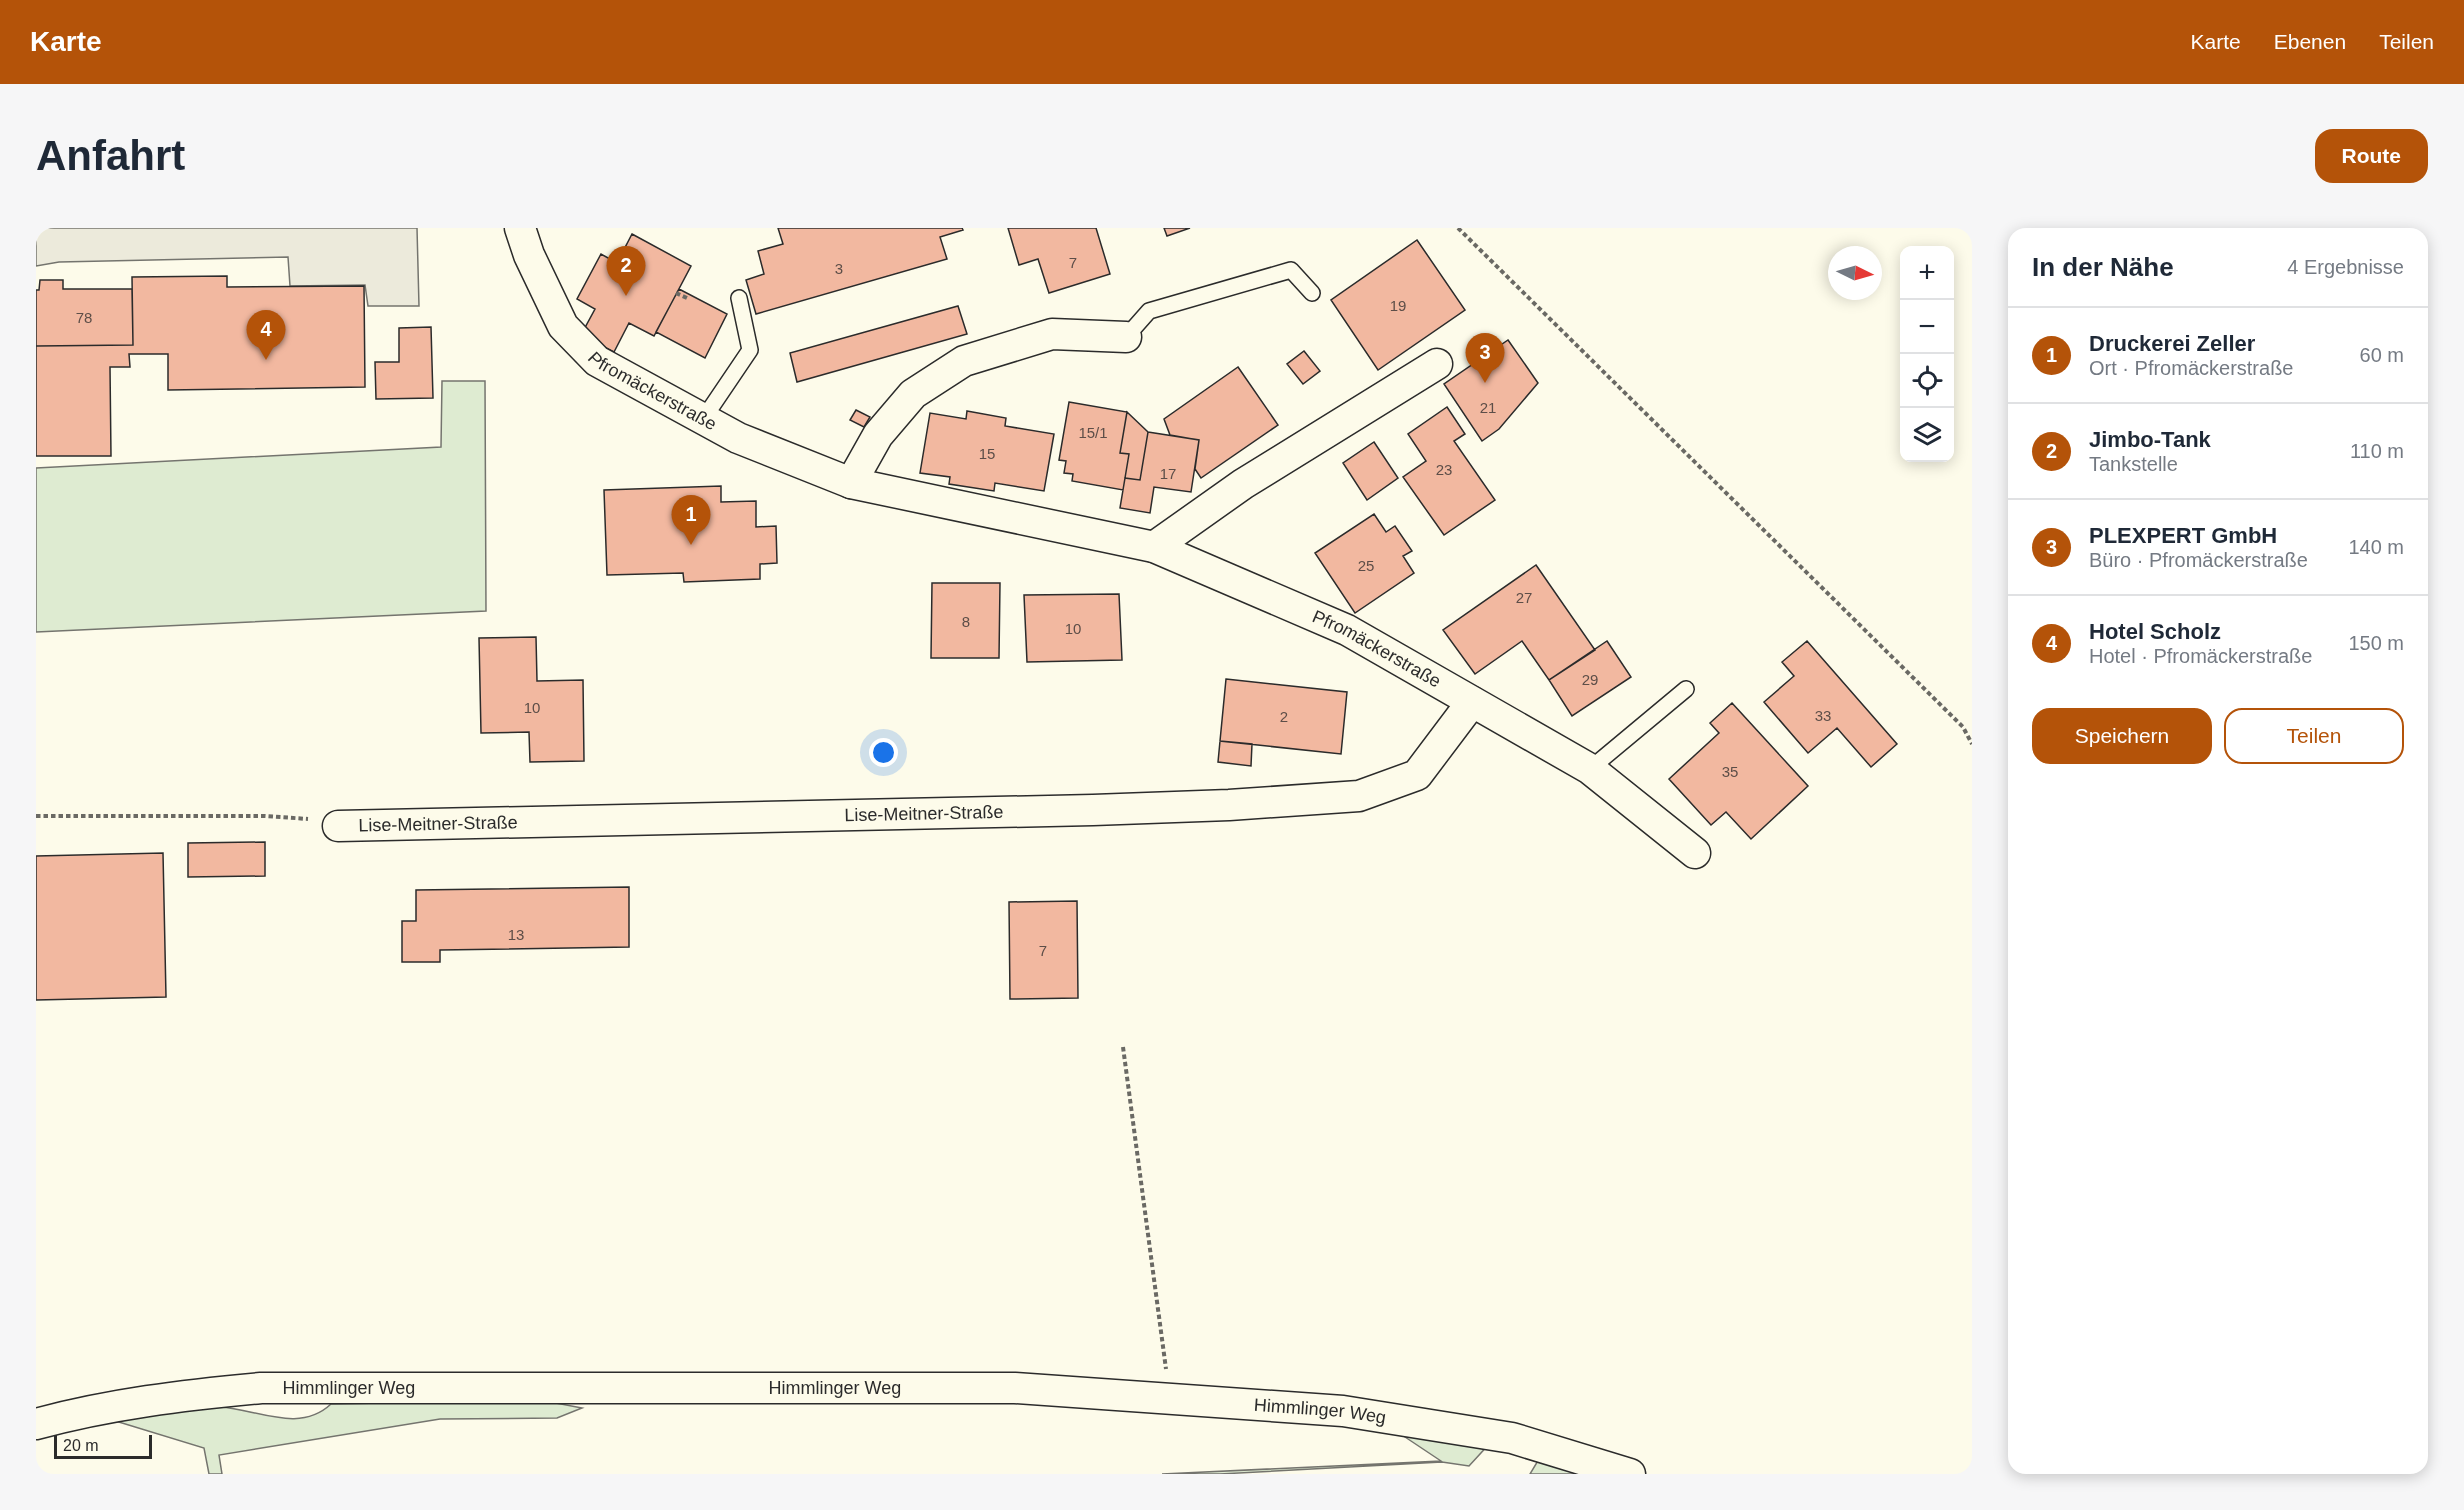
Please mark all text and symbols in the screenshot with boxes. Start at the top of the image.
text: Karte [30,26,102,57]
text: Karte [2191,30,2241,53]
text: Ebenen [2274,30,2346,53]
text: Teilen [2379,30,2434,53]
button: Route [2315,129,2428,183]
text: Anfahrt [36,132,185,179]
north arrow [1828,246,1882,300]
map controls [1900,246,1954,462]
button: + [1900,246,1954,300]
pin: 2 [606,247,646,296]
text: In der Nähe [2032,252,2174,282]
house number: 7 [1069,254,1077,271]
text: 4 Ergebnisse [2287,256,2404,278]
house number: 3 [835,260,843,277]
house number: 19 [1390,297,1406,314]
button: − [1900,300,1954,354]
house number: 78 [76,309,92,326]
pin: 4 [246,310,286,360]
text: Druckerei Zeller [2089,331,2255,356]
pin: 3 [1466,334,1504,383]
text: 1 [2046,344,2057,366]
text: 60 m [2360,344,2404,366]
street label: Pfromäckerstraße [584,348,720,434]
button: locate [1900,354,1954,408]
text: Ort · Pfromäckerstraße [2089,357,2293,379]
house number: 21 [1480,399,1496,416]
button: layers [1900,408,1954,462]
house number: 15/1 [1078,424,1108,441]
text: Jimbo-Tank [2089,427,2211,452]
text: 2 [2046,440,2057,462]
text: 110 m [2350,440,2404,462]
house number: 15 [979,445,995,462]
text: Tankstelle [2089,453,2178,475]
house number: 23 [1436,461,1452,478]
house number: 17 [1160,465,1176,482]
pin: 1 [672,496,710,545]
text: PLEXPERT GmbH [2089,523,2277,548]
text: 3 [2046,536,2057,558]
text: 140 m [2348,536,2404,558]
text: Büro · Pfromäckerstraße [2089,549,2308,571]
house number: 25 [1358,557,1374,574]
house number: 27 [1516,589,1532,606]
street label: Pfromäckerstraße [1309,606,1444,692]
house number: 8 [962,613,970,630]
text: Hotel Scholz [2089,619,2221,644]
house number: 10 [1065,620,1081,637]
text: 4 [2046,632,2057,654]
text: 150 m [2348,632,2404,654]
text: Hotel · Pfromäckerstraße [2089,645,2312,667]
house number: 29 [1582,671,1598,688]
house number: 10 [524,699,540,716]
house number: 33 [1815,707,1831,724]
house number: 2 [1280,708,1288,725]
button: Speichern [2032,708,2212,764]
button: Teilen [2224,708,2404,764]
your location [869,738,898,767]
house number: 35 [1722,763,1738,780]
street label: Lise-Meitner-Straße [844,802,1004,825]
street label: Lise-Meitner-Straße [358,812,518,836]
house number: 13 [508,926,524,943]
house number: 7 [1039,942,1047,959]
street label: Himmlinger Weg [282,1378,415,1398]
street label: Himmlinger Weg [768,1378,901,1398]
street label: Himmlinger Weg [1253,1395,1387,1428]
scale bar [54,1432,152,1460]
text: 20 m [63,1437,99,1454]

